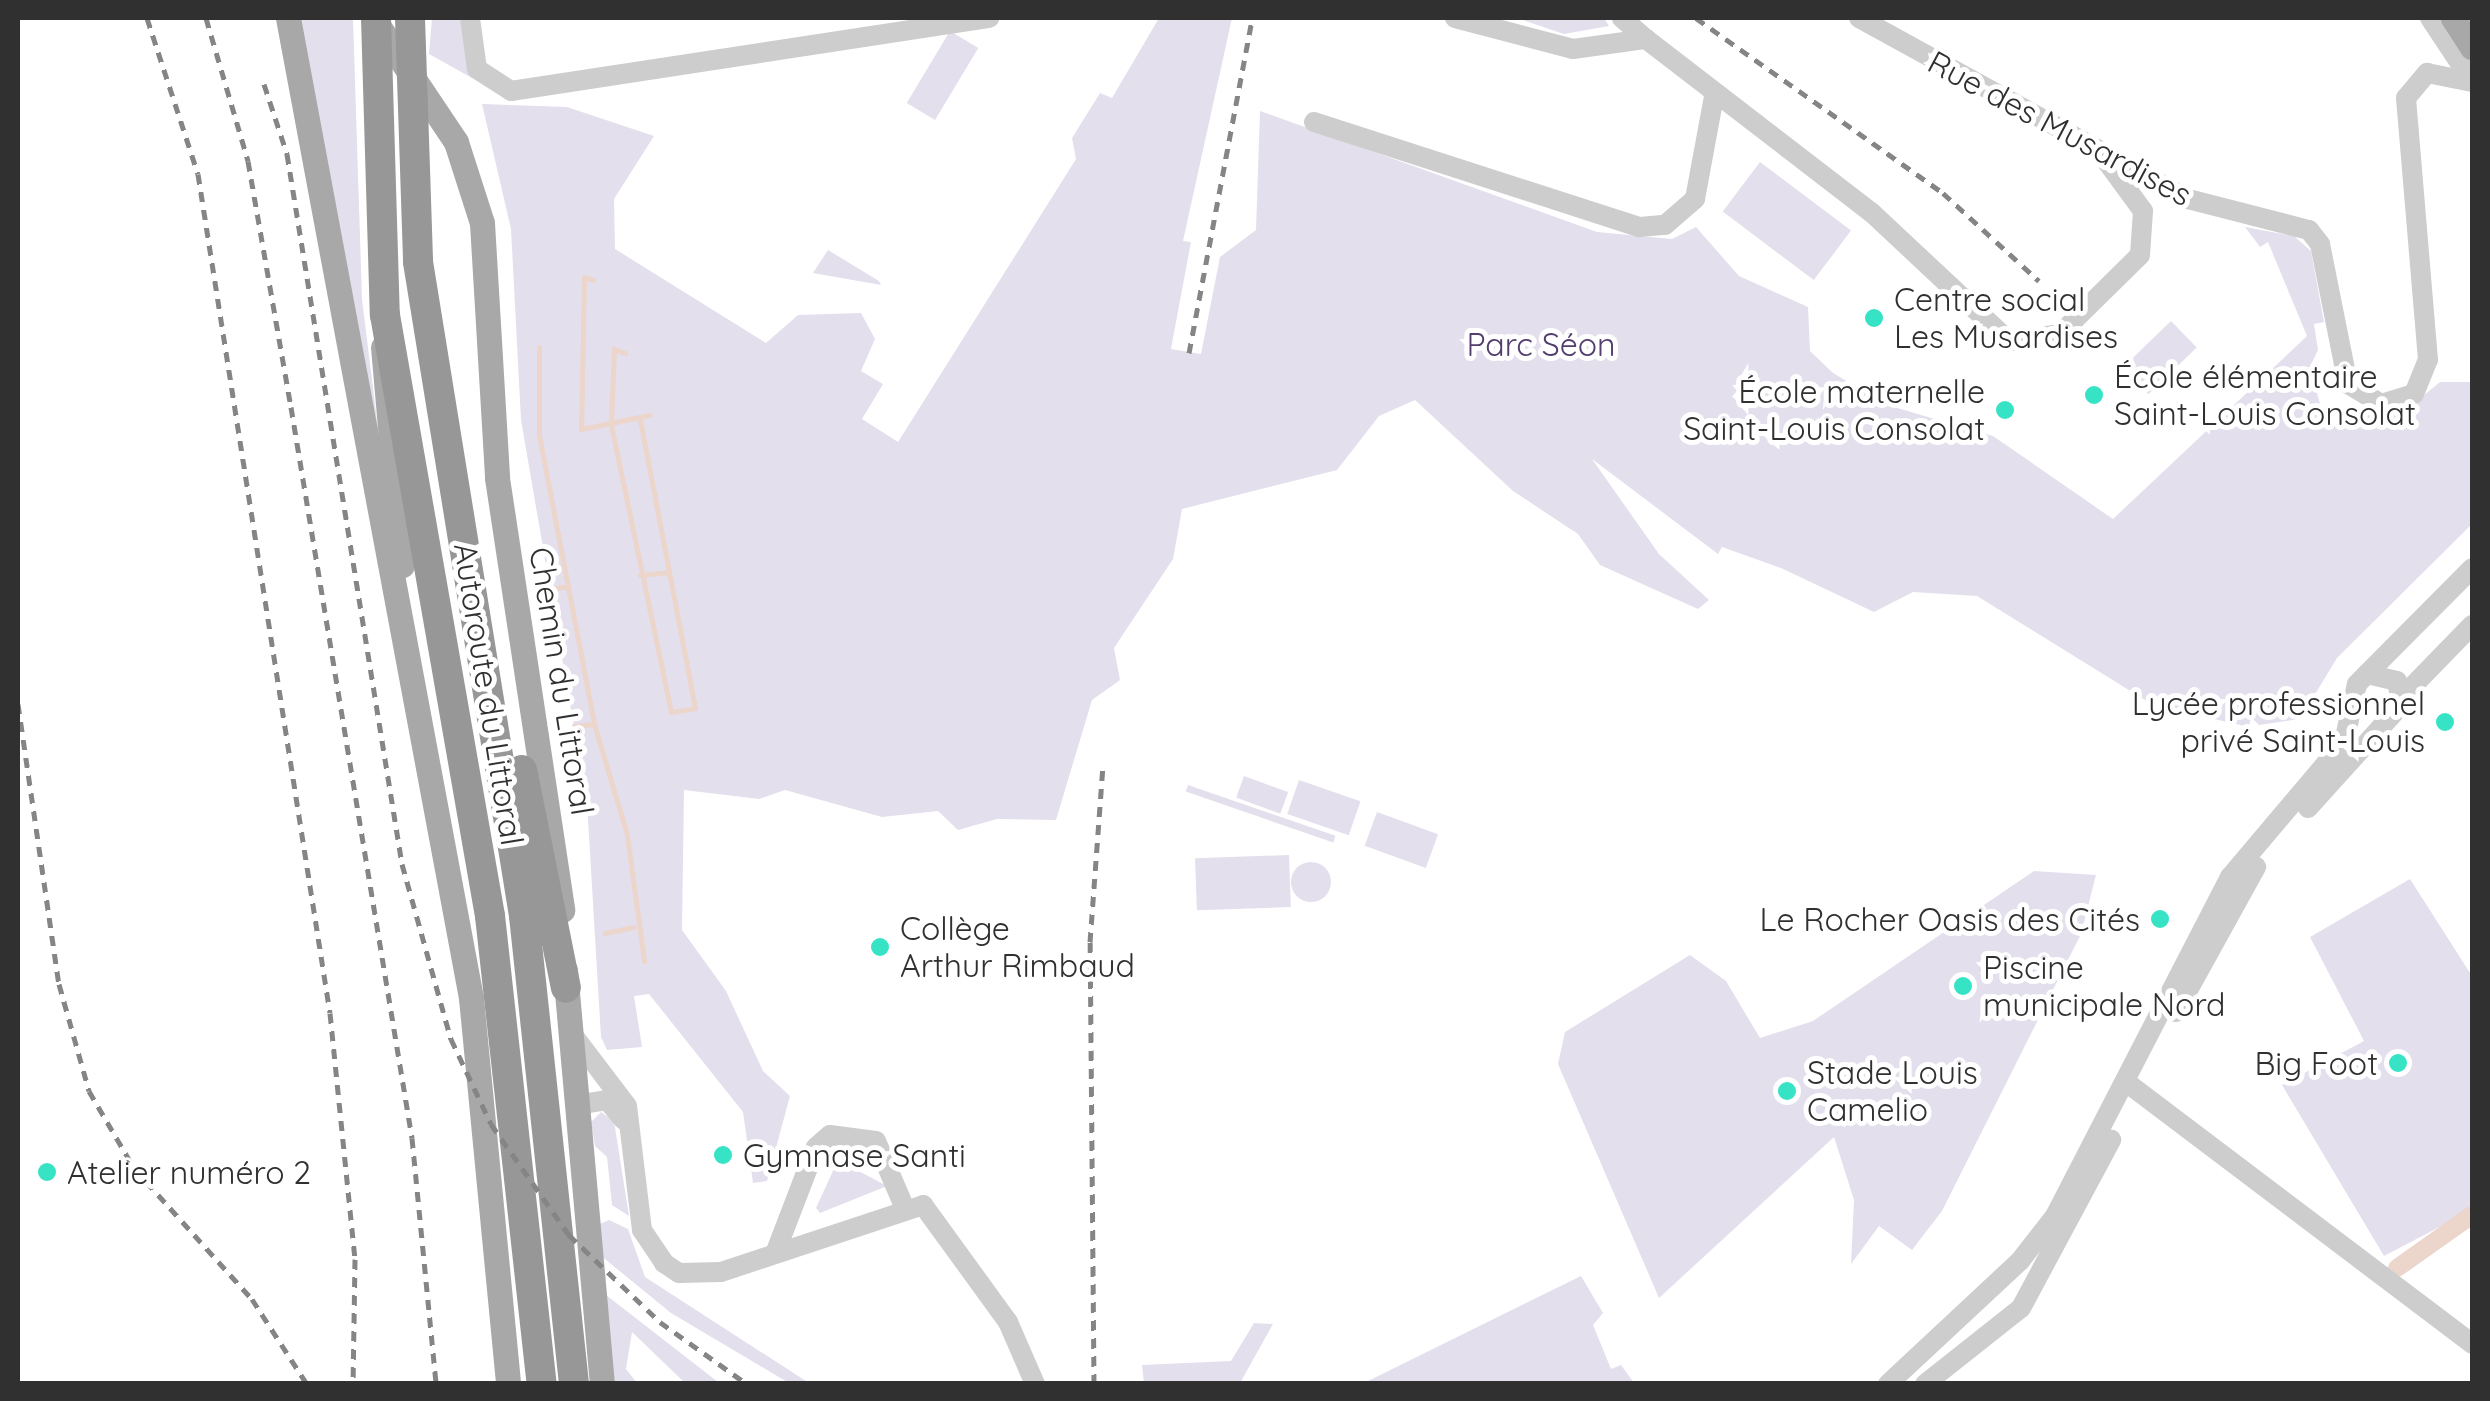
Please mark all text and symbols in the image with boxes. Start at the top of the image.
street label: Rue des Musardises [1922,42,2198,214]
place label: Centre social Les Musardises [1894,281,2118,356]
marker: Centre social Les Musardises [1863,307,1885,329]
park label: Parc Séon [1466,325,1616,363]
place label: École élémentaire Saint-Louis Consolat [2114,358,2416,433]
place label: École maternelle Saint-Louis Consolat [1683,373,1985,448]
marker: École élémentaire Saint-Louis Consolat [2083,384,2105,406]
marker: École maternelle Saint-Louis Consolat [1994,399,2016,421]
street label: Autoroute du Littoral [446,540,532,848]
street label: Chemin du Littoral [522,544,602,818]
place label: Lycée professionnel privé Saint-Louis [2132,685,2425,760]
marker: Lycée professionnel privé Saint-Louis [2434,711,2456,733]
place label: Le Rocher Oasis des Cités [1759,900,2140,938]
marker: Le Rocher Oasis des Cités [2149,908,2171,930]
place label: Collège Arthur Rimbaud [900,910,1135,985]
marker: Collège Arthur Rimbaud [869,936,891,958]
place label: Piscine municipale Nord [1983,949,2225,1024]
marker: Piscine municipale Nord [1952,975,1974,997]
place label: Big Foot [2254,1044,2378,1082]
marker: Big Foot [2387,1052,2409,1074]
place label: Stade Louis Camelio [1807,1054,1978,1129]
marker: Stade Louis Camelio [1776,1080,1798,1102]
place label: Gymnase Santi [743,1136,966,1174]
marker: Gymnase Santi [712,1144,734,1166]
place label: Atelier numéro 2 [67,1153,311,1191]
marker: Atelier numéro 2 [36,1161,58,1183]

